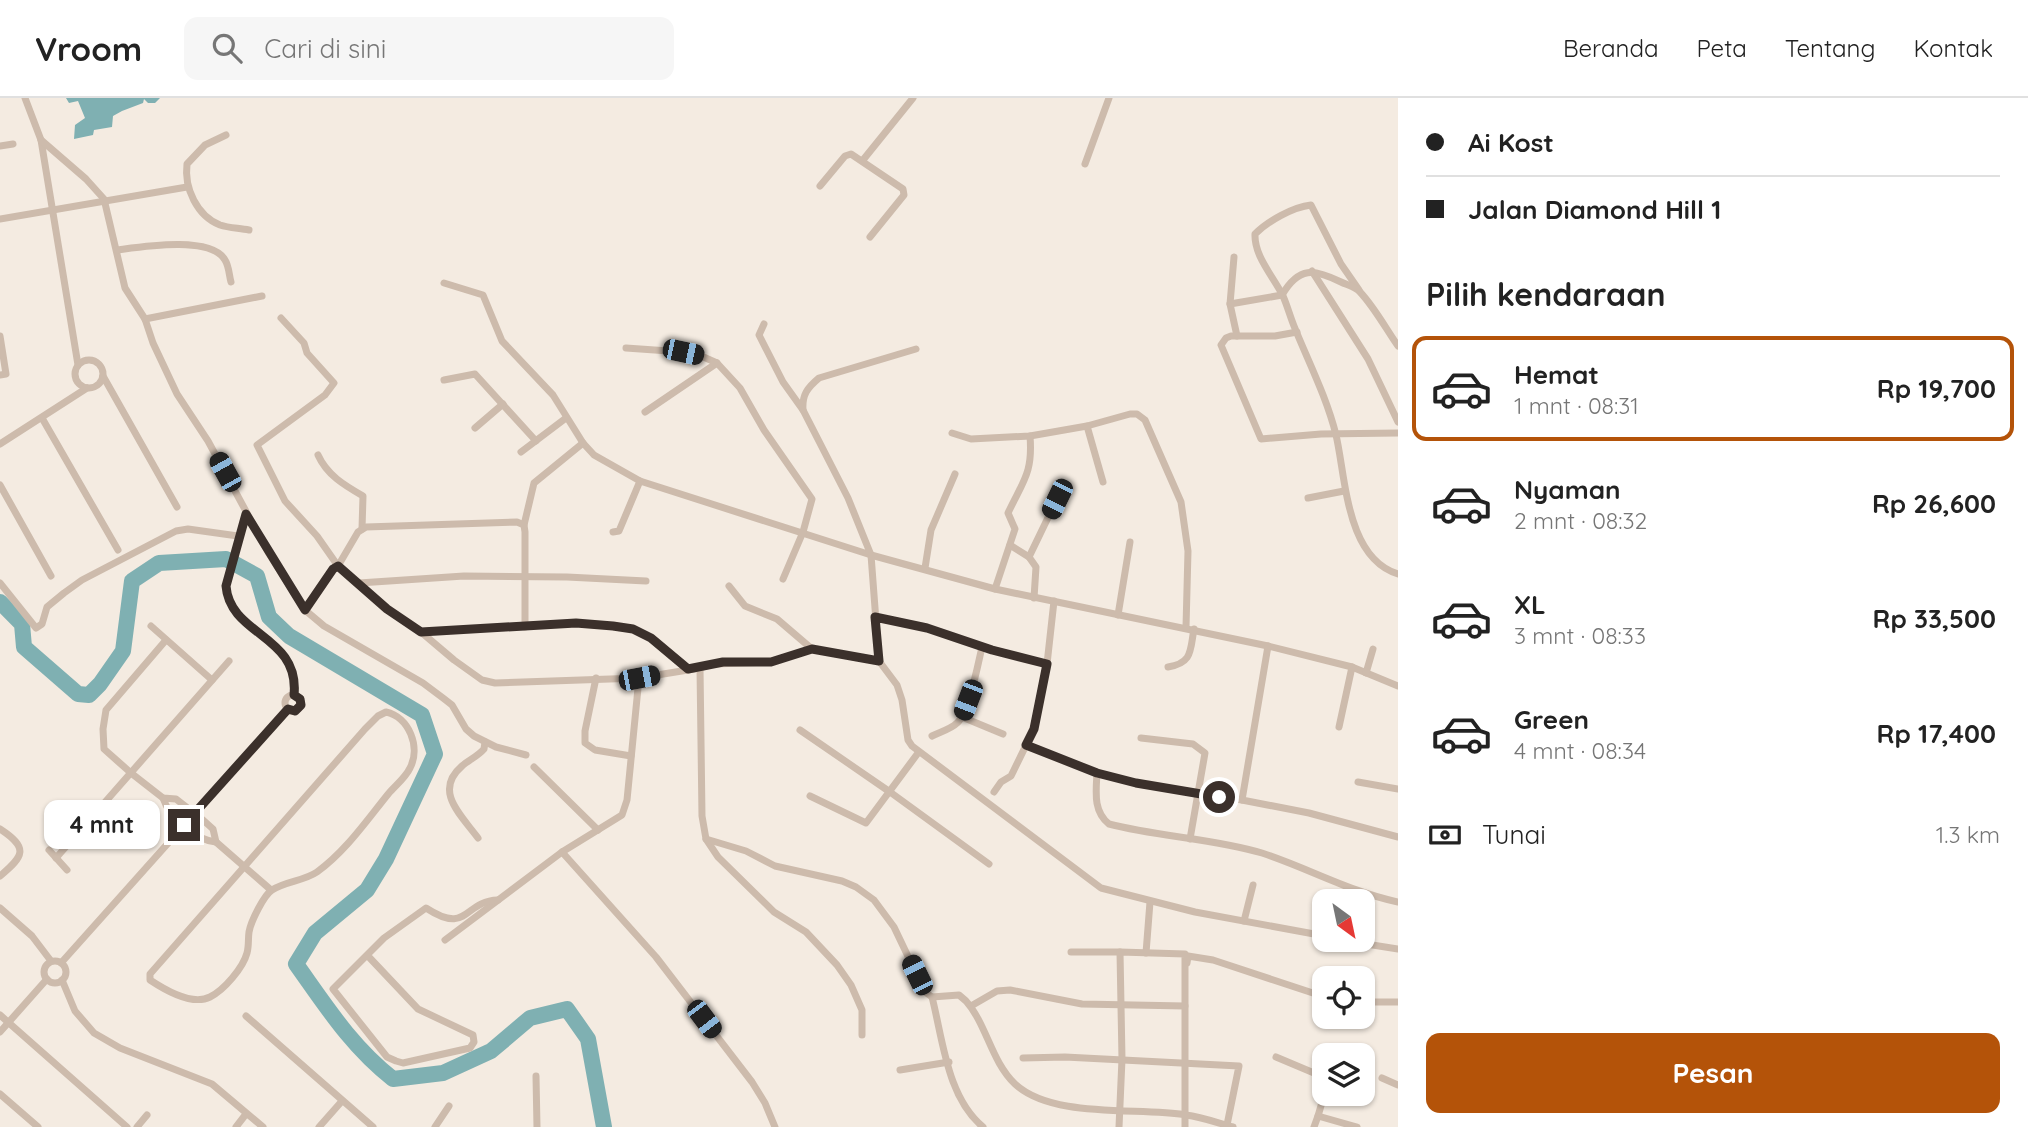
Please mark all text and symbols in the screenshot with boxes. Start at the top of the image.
search box [184,17,674,80]
text: Vroom [35,28,142,69]
icon: search [208,29,246,67]
text: Cari di sini [264,32,386,65]
text: Beranda [1563,33,1659,63]
text: Peta [1697,33,1747,63]
text: Tentang [1785,33,1875,63]
text: Kontak [1913,33,1993,63]
text: Ai Kost [1468,126,1554,159]
text: Jalan Diamond Hill 1 [1468,193,1721,226]
text: Pilih kendaraan [1426,274,1666,314]
car [661,337,706,367]
icon: car [1430,357,1493,420]
text: Hemat [1514,358,1599,391]
text: Rp 19,700 [1877,372,1996,405]
text: 1 mnt · 08:31 [1514,391,1639,420]
car [206,449,245,495]
icon: car [1430,472,1493,535]
text: Nyaman [1514,473,1621,506]
car [1039,476,1076,522]
text: Rp 26,600 [1872,487,1996,520]
text: 2 mnt · 08:32 [1514,506,1647,535]
icon: car [1430,587,1493,650]
text: XL [1514,588,1546,621]
text: Rp 33,500 [1873,602,1996,635]
text: 3 mnt · 08:33 [1514,621,1646,650]
car [617,664,662,692]
car [951,677,986,723]
icon: car [1430,702,1493,765]
text: Green [1514,703,1589,736]
text: Rp 17,400 [1877,717,1996,750]
text: 4 mnt · 08:34 [1514,736,1646,765]
route start [1203,781,1235,813]
callout: 4 mnt [44,800,160,850]
route end [168,809,200,841]
text: 4 mnt [70,810,134,839]
icon: cash [1426,816,1464,854]
text: Tunai [1482,818,1546,851]
text: 1.3 km [1936,820,2000,849]
north arrow [1312,889,1376,952]
map controls [1312,889,1375,1106]
car [899,952,936,998]
button: locate [1312,966,1375,1029]
car [683,996,726,1042]
button: Pesan [1426,1033,2000,1113]
button: layers [1312,1043,1375,1106]

